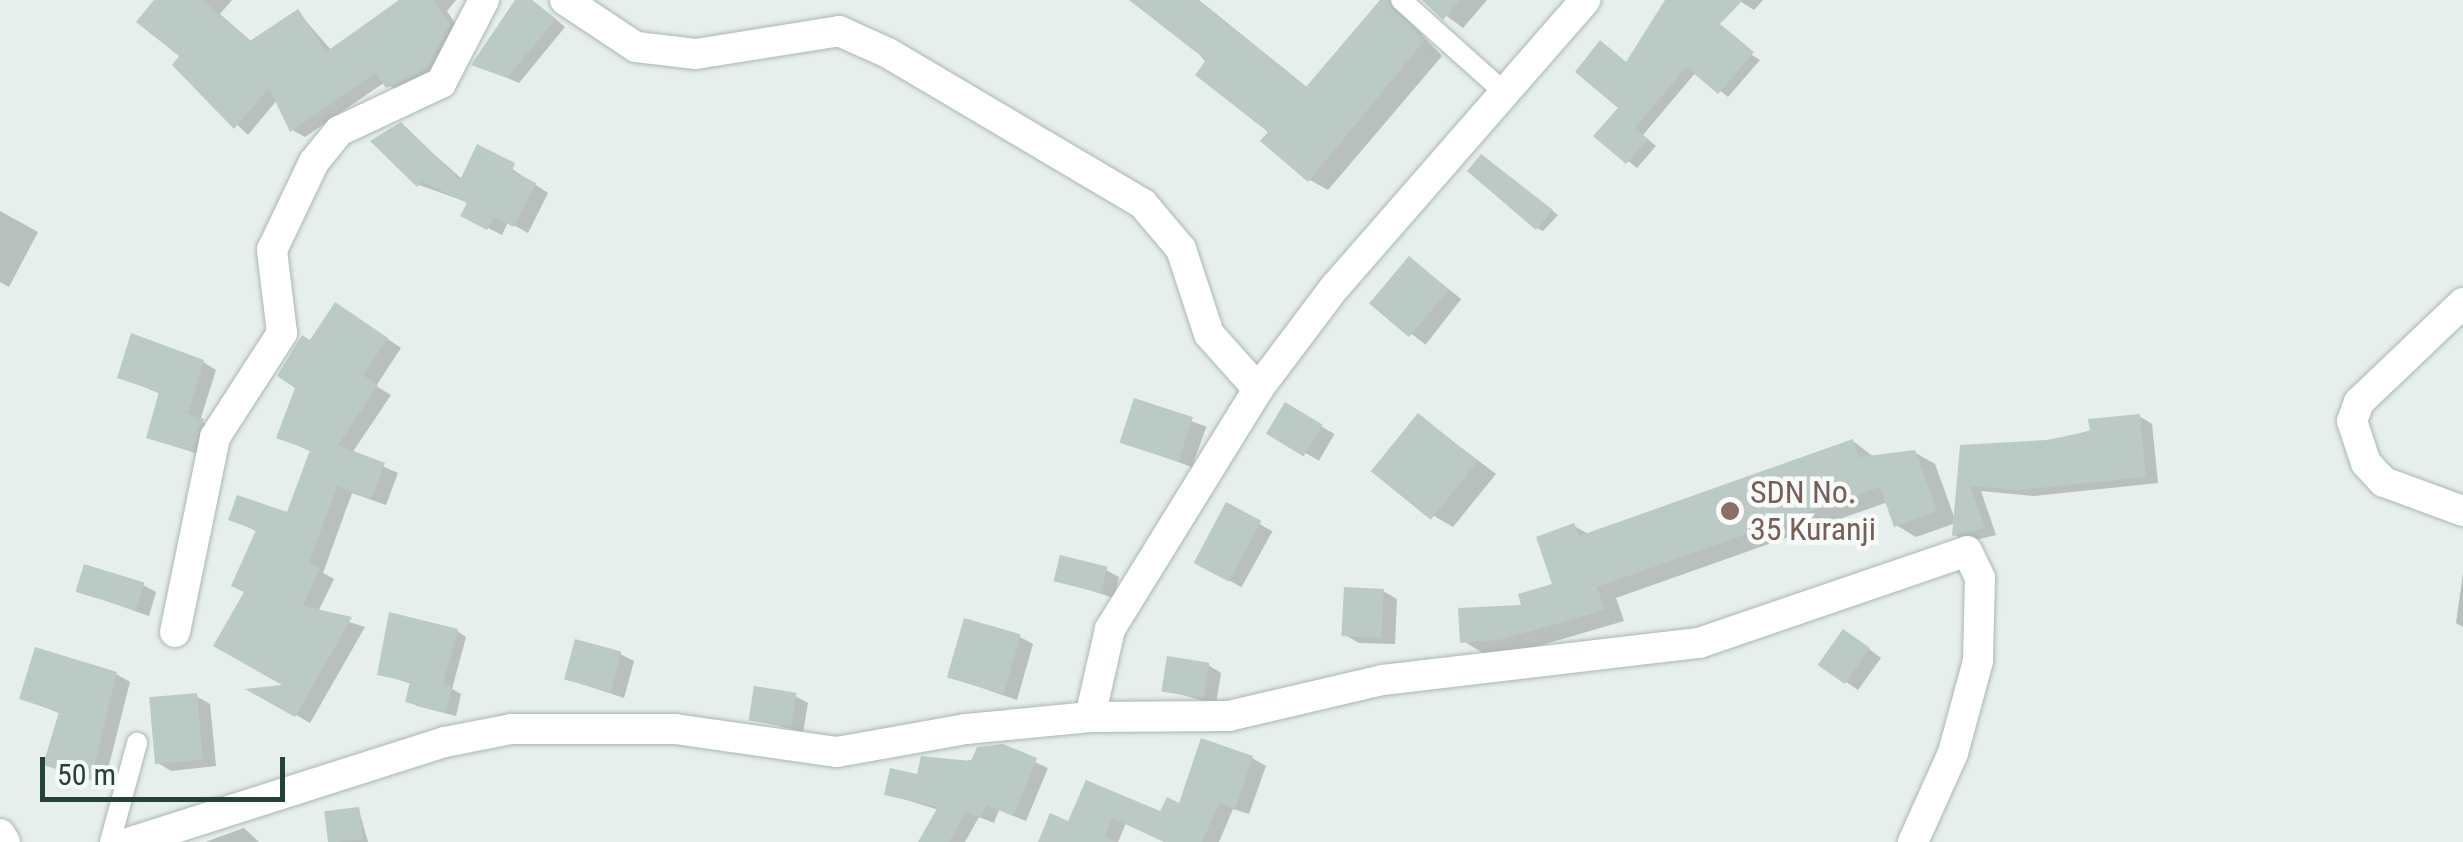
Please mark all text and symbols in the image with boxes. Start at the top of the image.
place label: SDN No. 35 Kuranji [1750,474,1876,549]
marker: SDN No. 35 Kuranji [1719,500,1741,522]
scale bar [45,737,290,799]
text: 50 m [57,757,116,792]

